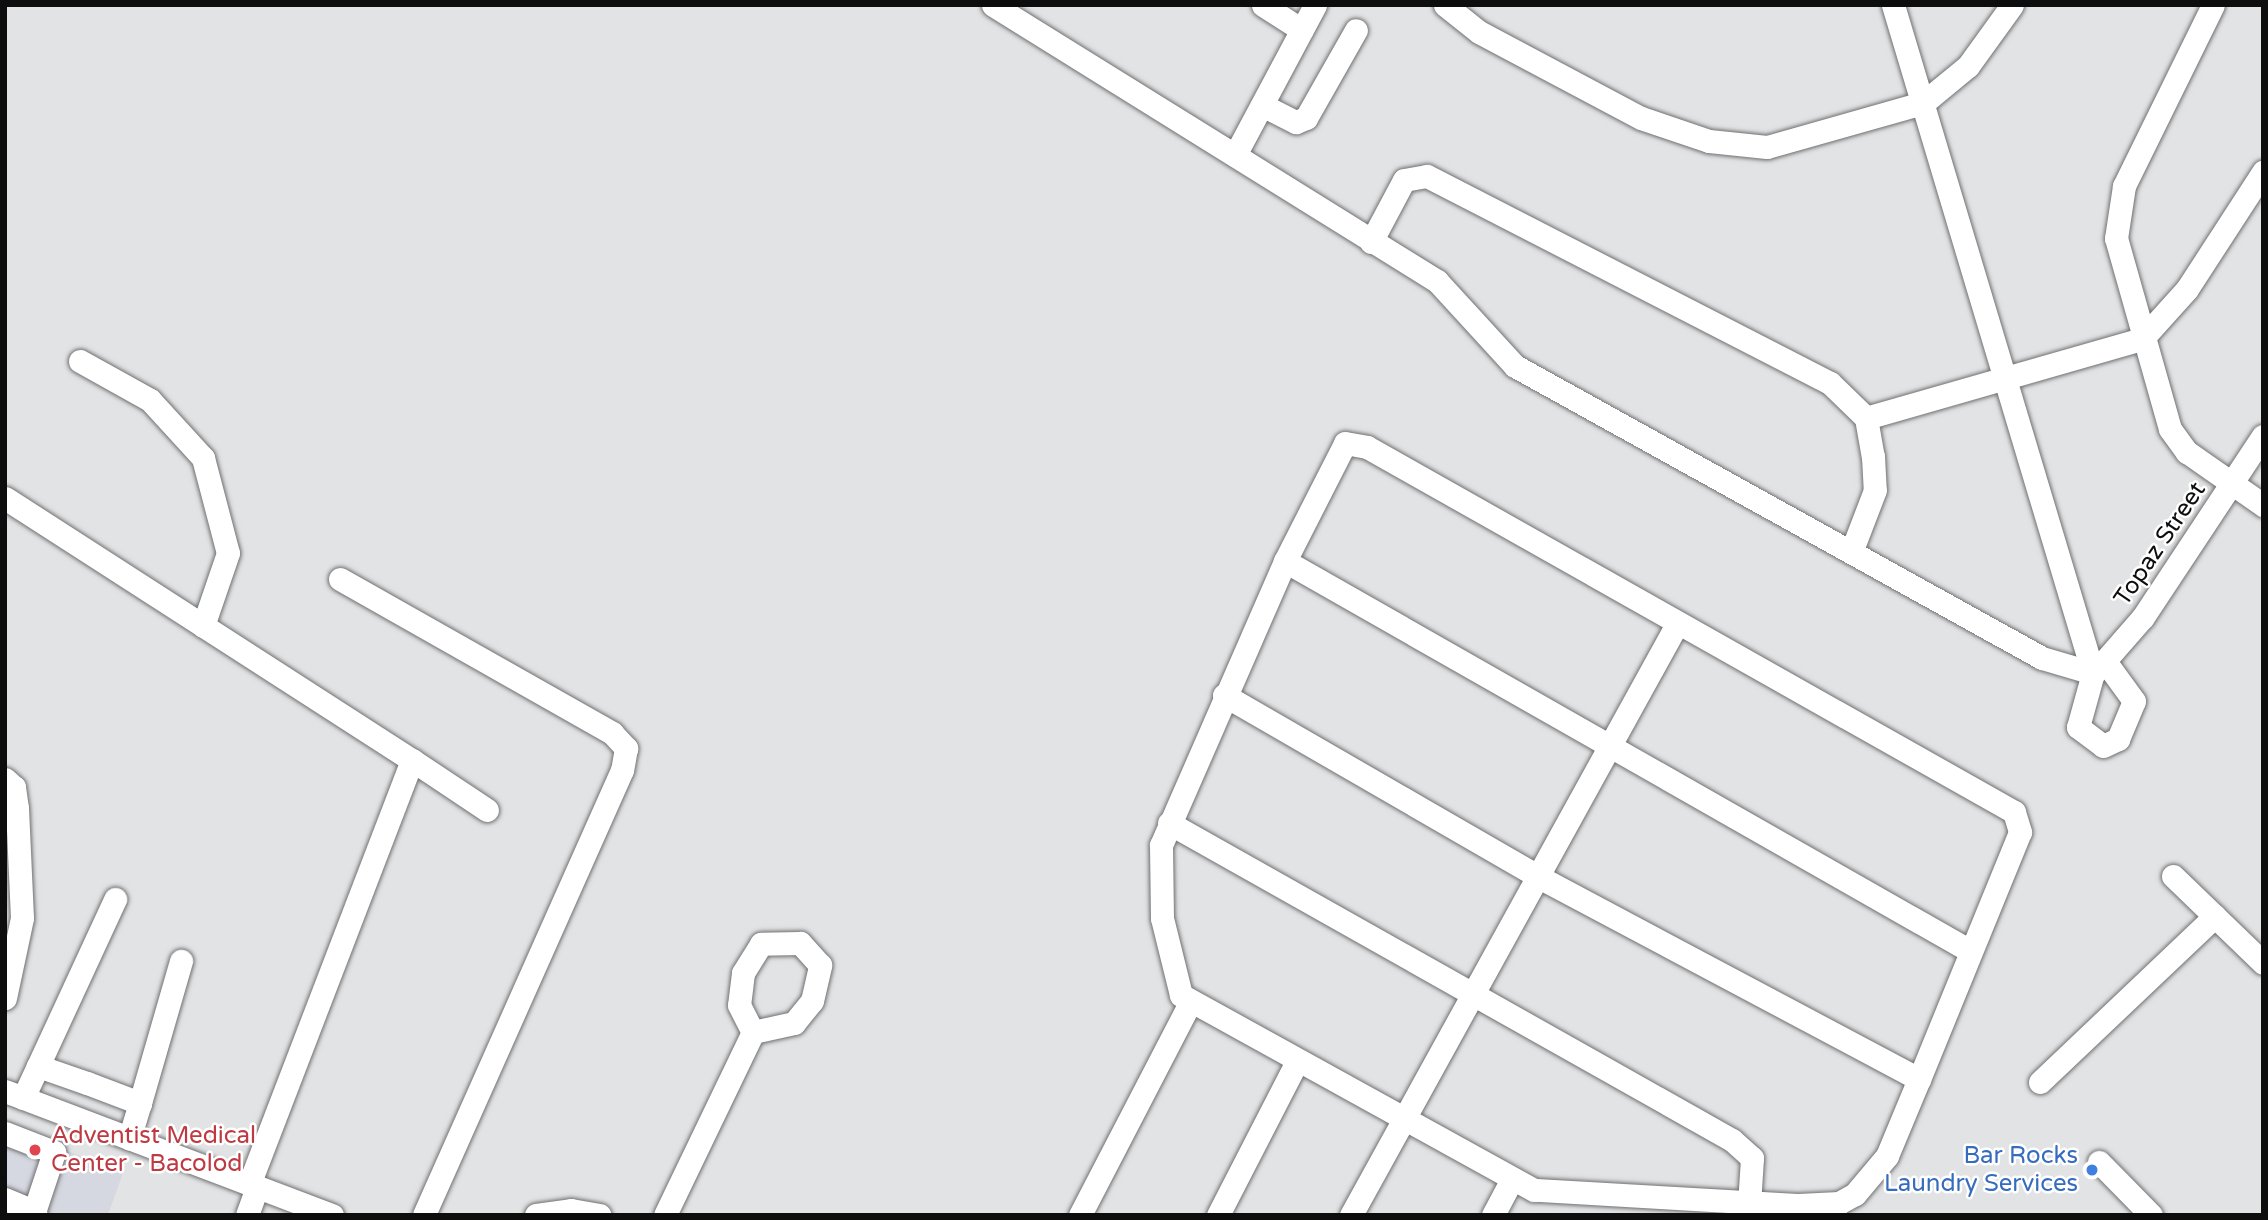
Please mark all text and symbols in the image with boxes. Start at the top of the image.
street label: Topaz Street [2108,477,2212,611]
place label: Adventist Medical Center - Bacolod [51,1122,256,1178]
marker: Adventist Medical Center - Bacolod [25,1140,45,1160]
place label: Bar Rocks Laundry Services [1884,1142,2078,1198]
marker: Bar Rocks Laundry Services [2084,1162,2100,1178]

